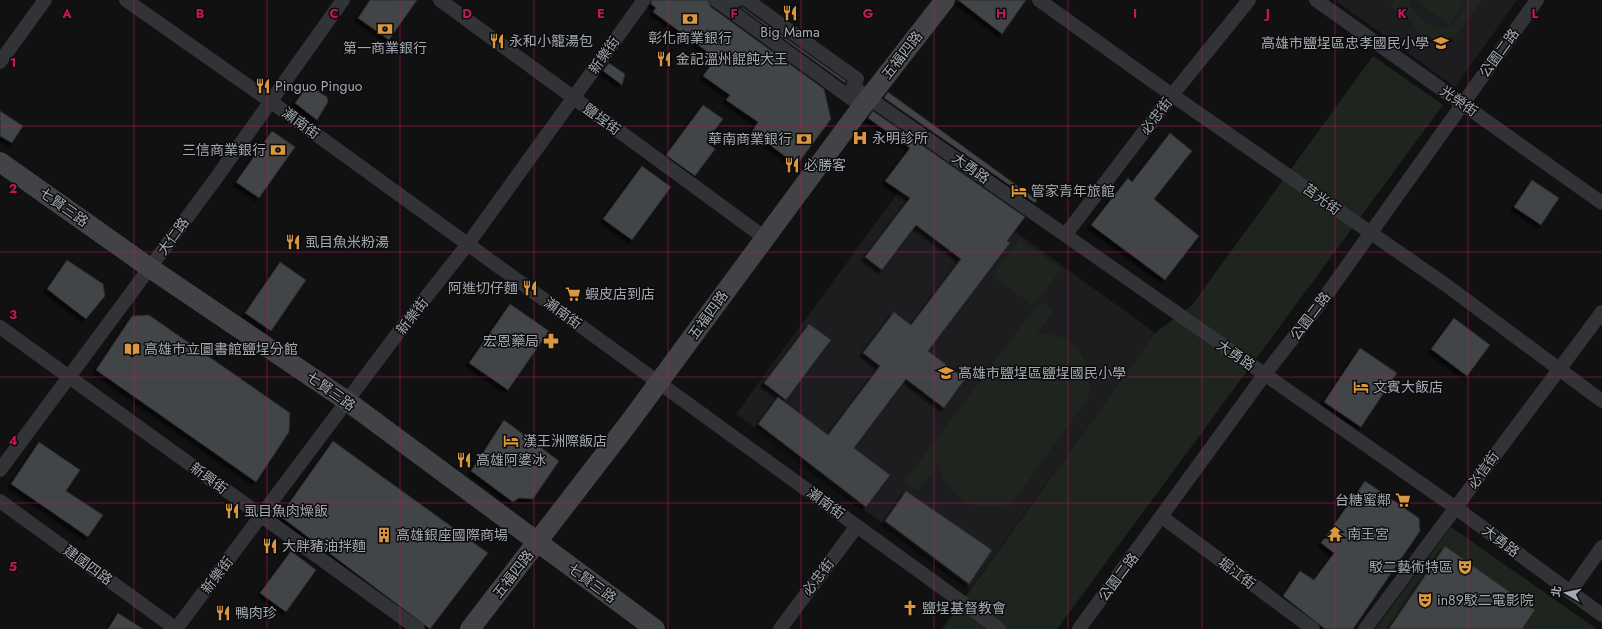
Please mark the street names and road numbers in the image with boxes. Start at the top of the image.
street label: 公園二路 [1474,24,1524,82]
street label: 五福四路 [877,27,927,83]
street label: 新樂街 [584,32,624,78]
street label: 光榮街 [1436,81,1482,121]
street label: 必忠街 [1135,93,1177,139]
street label: 鹽埕街 [579,99,625,139]
street label: 瀨南街 [278,103,324,143]
street label: 大勇路 [948,148,994,188]
street label: 莒光街 [1299,179,1345,219]
street label: 七賢三路 [35,183,93,231]
street label: 大仁路 [153,213,193,259]
street label: 五福四路 [683,286,733,344]
street label: 公園二路 [1285,288,1335,344]
street label: 新樂街 [391,293,433,339]
street label: 瀨南街 [540,293,586,333]
street label: 大勇路 [1213,335,1259,375]
street label: 七賢三路 [302,367,360,415]
street label: 必信街 [1463,447,1503,493]
street label: 新興街 [186,458,232,498]
street label: 瀨南街 [803,483,849,523]
street label: 大勇路 [1478,520,1524,562]
street label: 建國四路 [59,540,117,590]
street label: 五福四路 [488,546,538,602]
street label: 公園二路 [1093,549,1143,605]
street label: 新樂街 [196,552,238,598]
street label: 堀江街 [1214,552,1260,594]
street label: 必忠街 [797,554,839,600]
street label: 七賢三路 [563,558,621,608]

